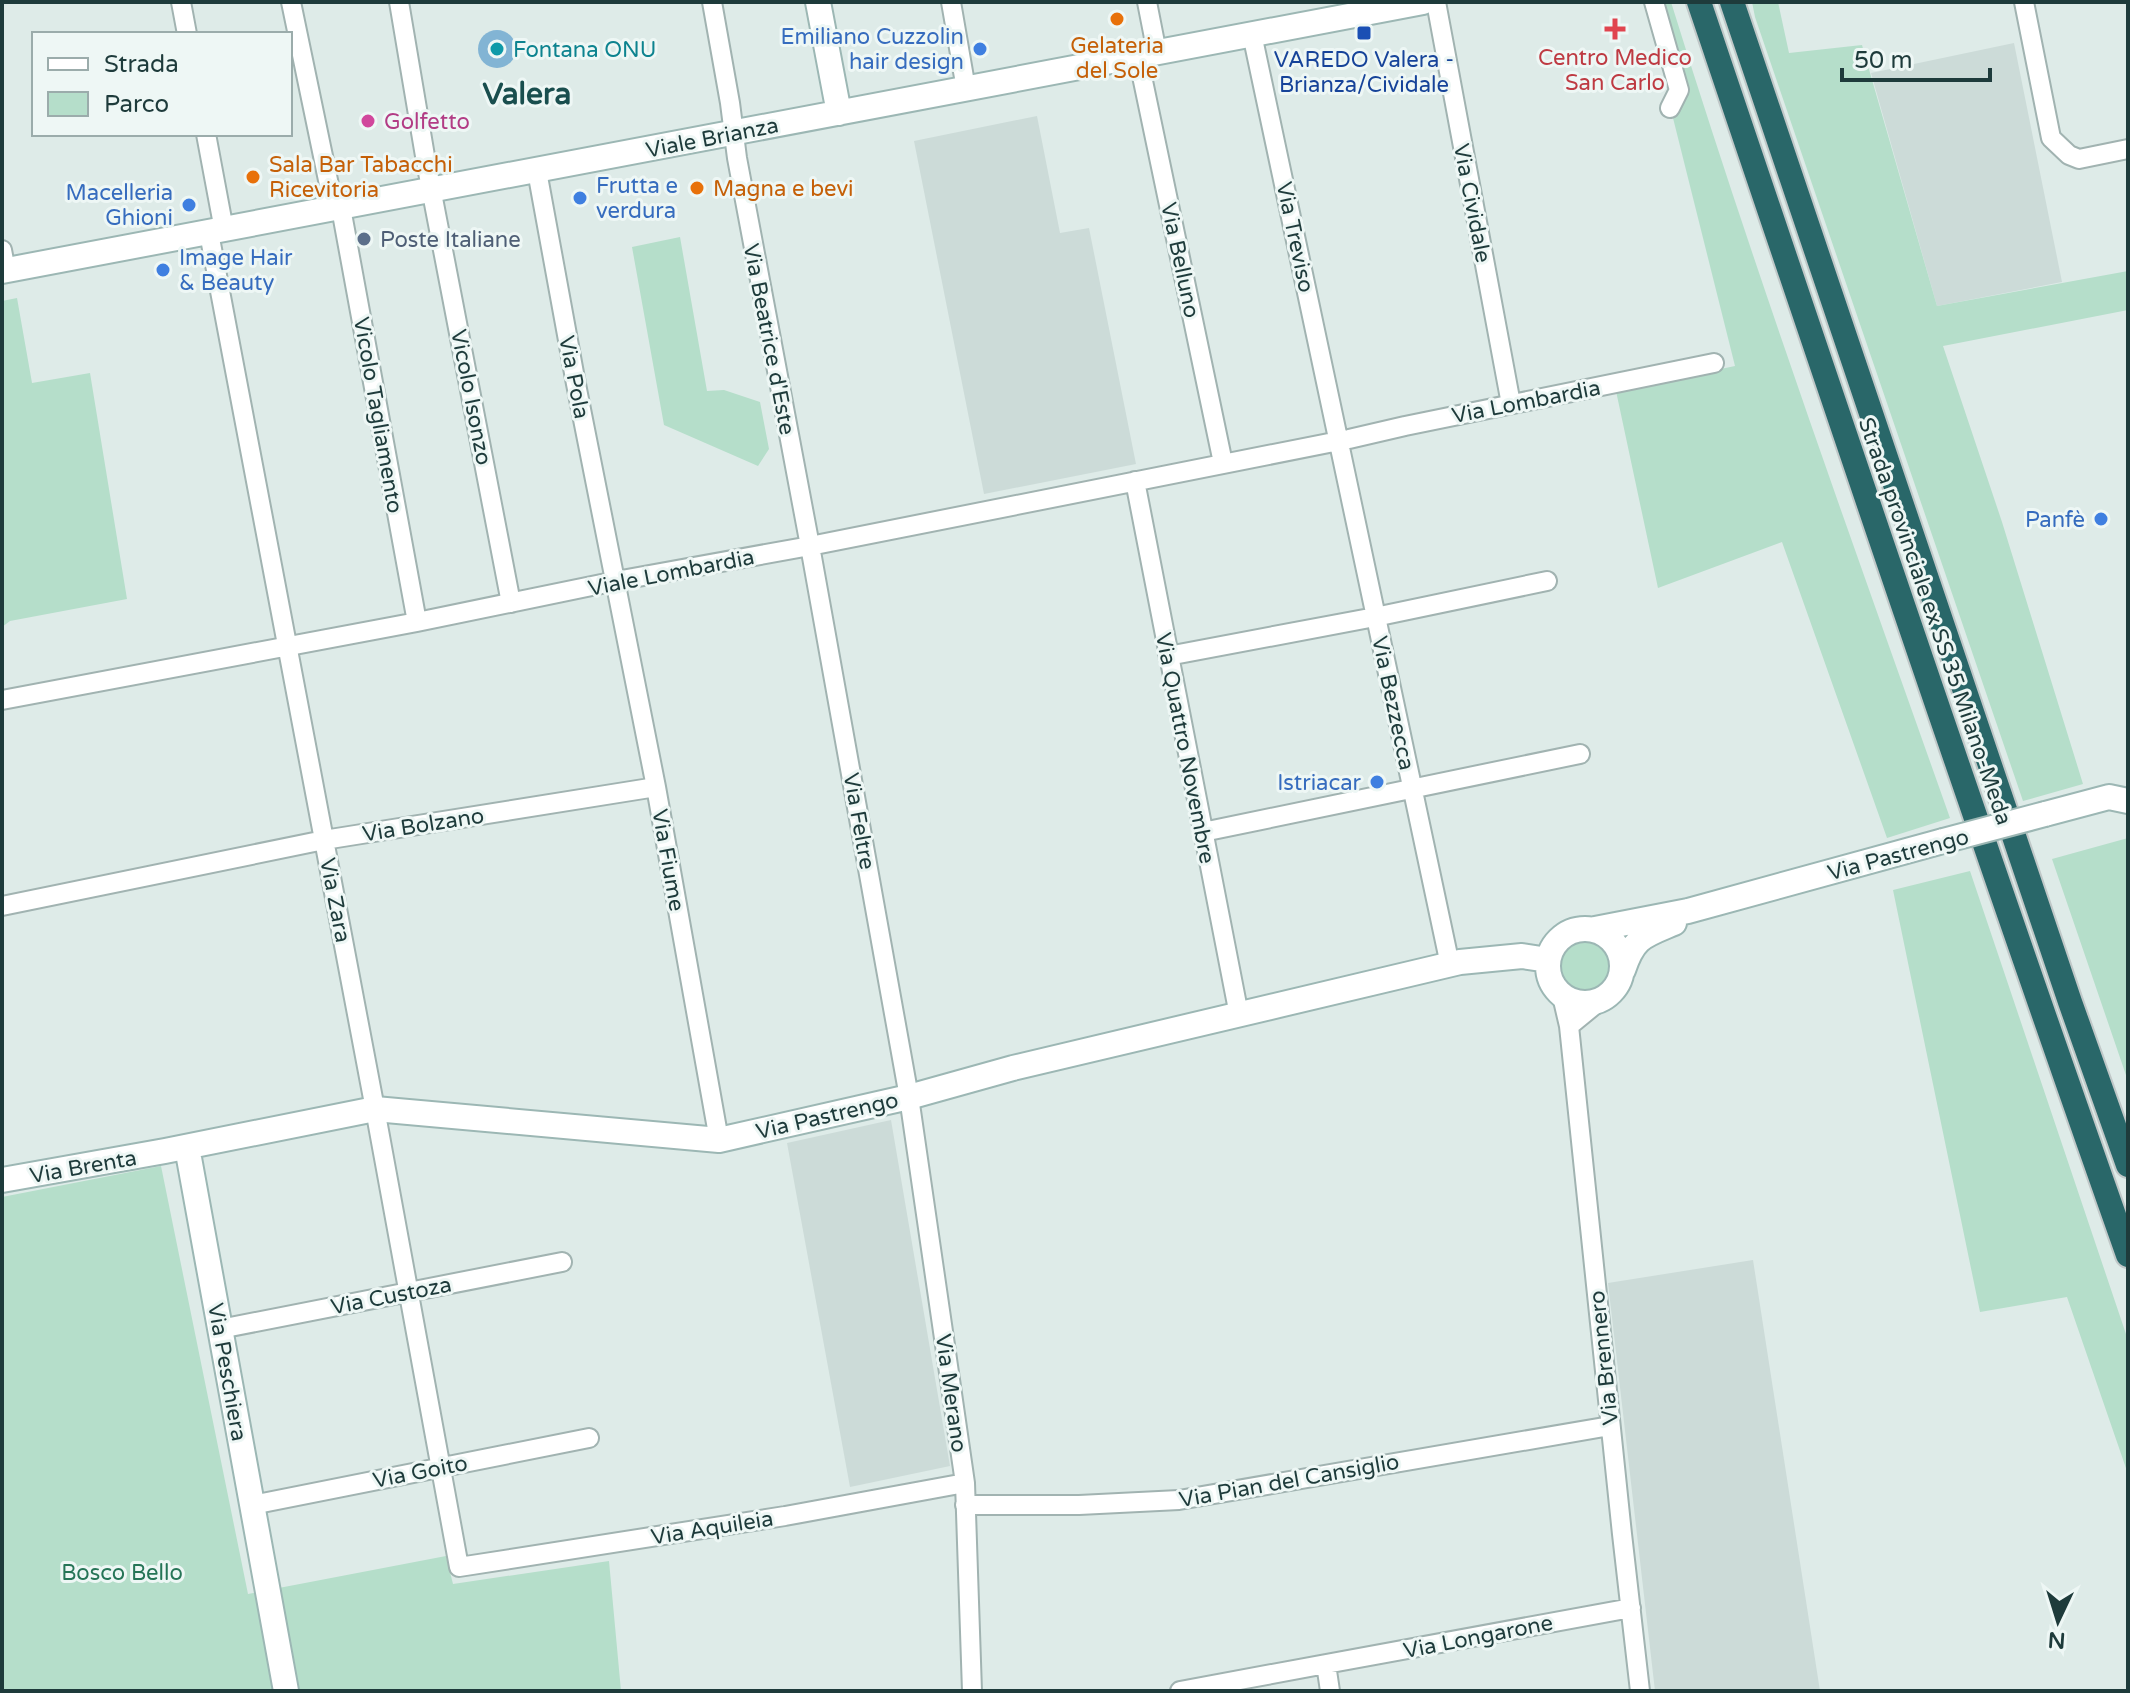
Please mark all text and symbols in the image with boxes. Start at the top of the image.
marker: Gelateria del Sole [1108,10,1126,28]
marker: Centro Medico San Carlo [1604,18,1626,40]
place label: Emiliano Cuzzolin hair design [781,24,964,75]
marker: VAREDO Valera - Brianza/Cividale [1355,24,1373,42]
legend [32,32,292,136]
scale bar [1842,32,1990,82]
place label: Gelateria del Sole [1070,33,1164,84]
place label: Fontana ONU [513,37,656,63]
marker: Fontana ONU [488,40,506,58]
marker: Emiliano Cuzzolin hair design [971,40,989,58]
place label: Centro Medico San Carlo [1538,45,1692,96]
text: 50 m [1854,46,1912,75]
place label: VAREDO Valera - Brianza/Cividale [1274,47,1454,98]
text: Strada [104,50,179,79]
district label: Valera [483,76,571,113]
text: Parco [104,90,169,119]
place label: Golfetto [384,109,470,135]
marker: Golfetto [359,112,377,130]
street label: Viale Brianza [644,112,781,164]
street label: Via Cividale [1448,141,1496,265]
place label: Sala Bar Tabacchi Ricevitoria [269,152,453,203]
marker: Sala Bar Tabacchi Ricevitoria [244,168,262,186]
place label: Frutta e verdura [596,173,678,224]
place label: Magna e bevi [713,176,854,202]
marker: Magna e bevi [688,179,706,197]
place label: Macelleria Ghioni [66,180,173,231]
street label: Via Treviso [1271,180,1319,295]
marker: Frutta e verdura [571,189,589,207]
marker: Macelleria Ghioni [180,196,198,214]
street label: Via Belluno [1155,200,1205,320]
place label: Poste Italiane [380,227,521,253]
marker: Poste Italiane [355,230,373,248]
street label: Via Beatrice d'Este [738,241,800,437]
place label: Image Hair & Beauty [179,245,293,296]
marker: Image Hair & Beauty [154,261,172,279]
street label: Vicolo Tagliamento [348,315,408,515]
street label: Vicolo Isonzo [445,327,497,467]
street label: Via Pola [553,333,595,421]
street label: Via Lombardia [1450,375,1603,429]
street label: Strada provinciale ex SS 35 Milano-Meda [1853,414,2017,828]
place label: Panfè [2025,507,2085,533]
marker: Panfè [2092,510,2110,528]
street label: Viale Lombardia [586,544,757,602]
street label: Via Quattro Novembre [1150,630,1220,866]
street label: Via Bezzecca [1366,634,1420,773]
place label: Istriacar [1277,770,1362,796]
street label: Via Feltre [838,771,880,872]
marker: Istriacar [1368,773,1386,791]
street label: Via Bolzano [361,803,486,847]
street label: Via Fiume [646,807,690,913]
street label: Via Pastrengo [1825,824,1972,886]
street label: Via Zara [314,856,356,945]
street label: Via Pastrengo [754,1087,901,1145]
street label: Via Brenta [28,1145,139,1189]
street label: Via Custoza [329,1272,454,1320]
street label: Via Brennero [1584,1289,1624,1426]
street label: Via Peschiera [202,1301,252,1443]
street label: Via Merano [930,1332,972,1454]
street label: Via Pian del Cansiglio [1177,1449,1401,1513]
street label: Via Goito [371,1450,470,1494]
street label: Via Aquileia [649,1506,775,1550]
park label: Bosco Bello [61,1560,183,1586]
north arrow [2018,1581,2098,1661]
street label: Via Longarone [1401,1610,1555,1664]
text: N [2047,1626,2066,1654]

